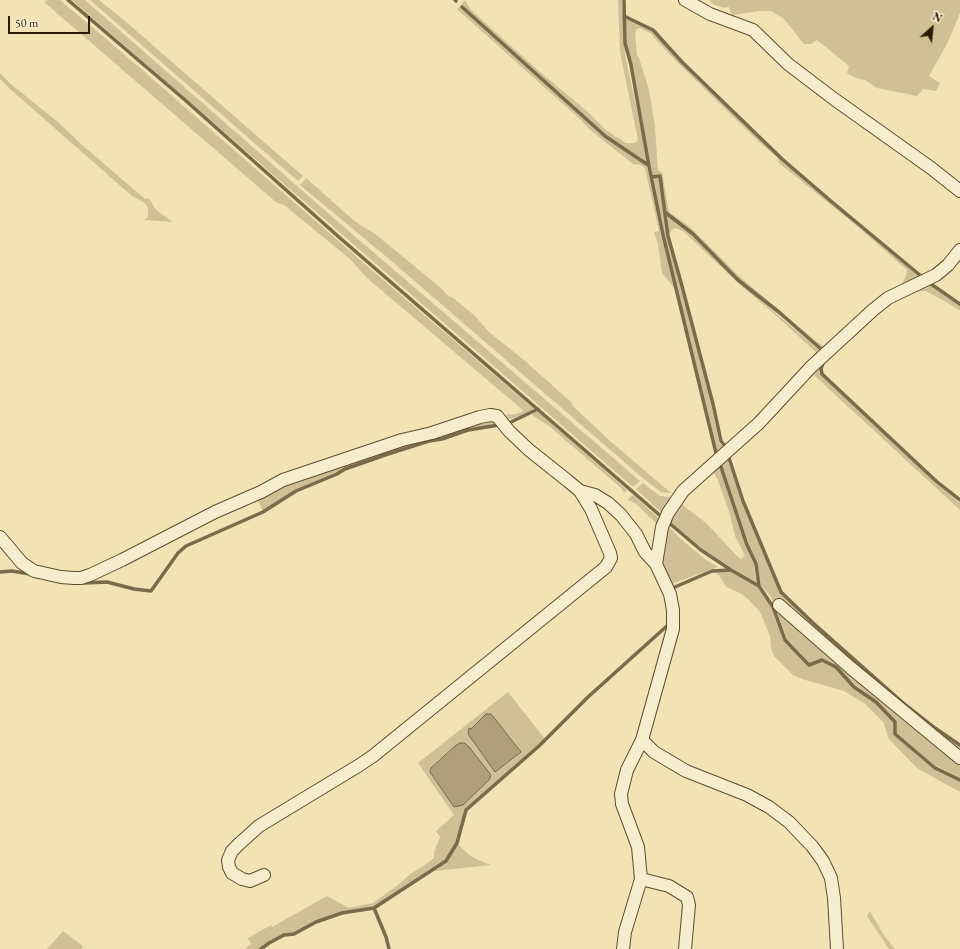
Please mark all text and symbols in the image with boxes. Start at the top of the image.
scale bar [10,8,92,34]
north arrow [912,8,952,48]
text: N [930,9,945,26]
text: 50 m [15,15,38,31]

